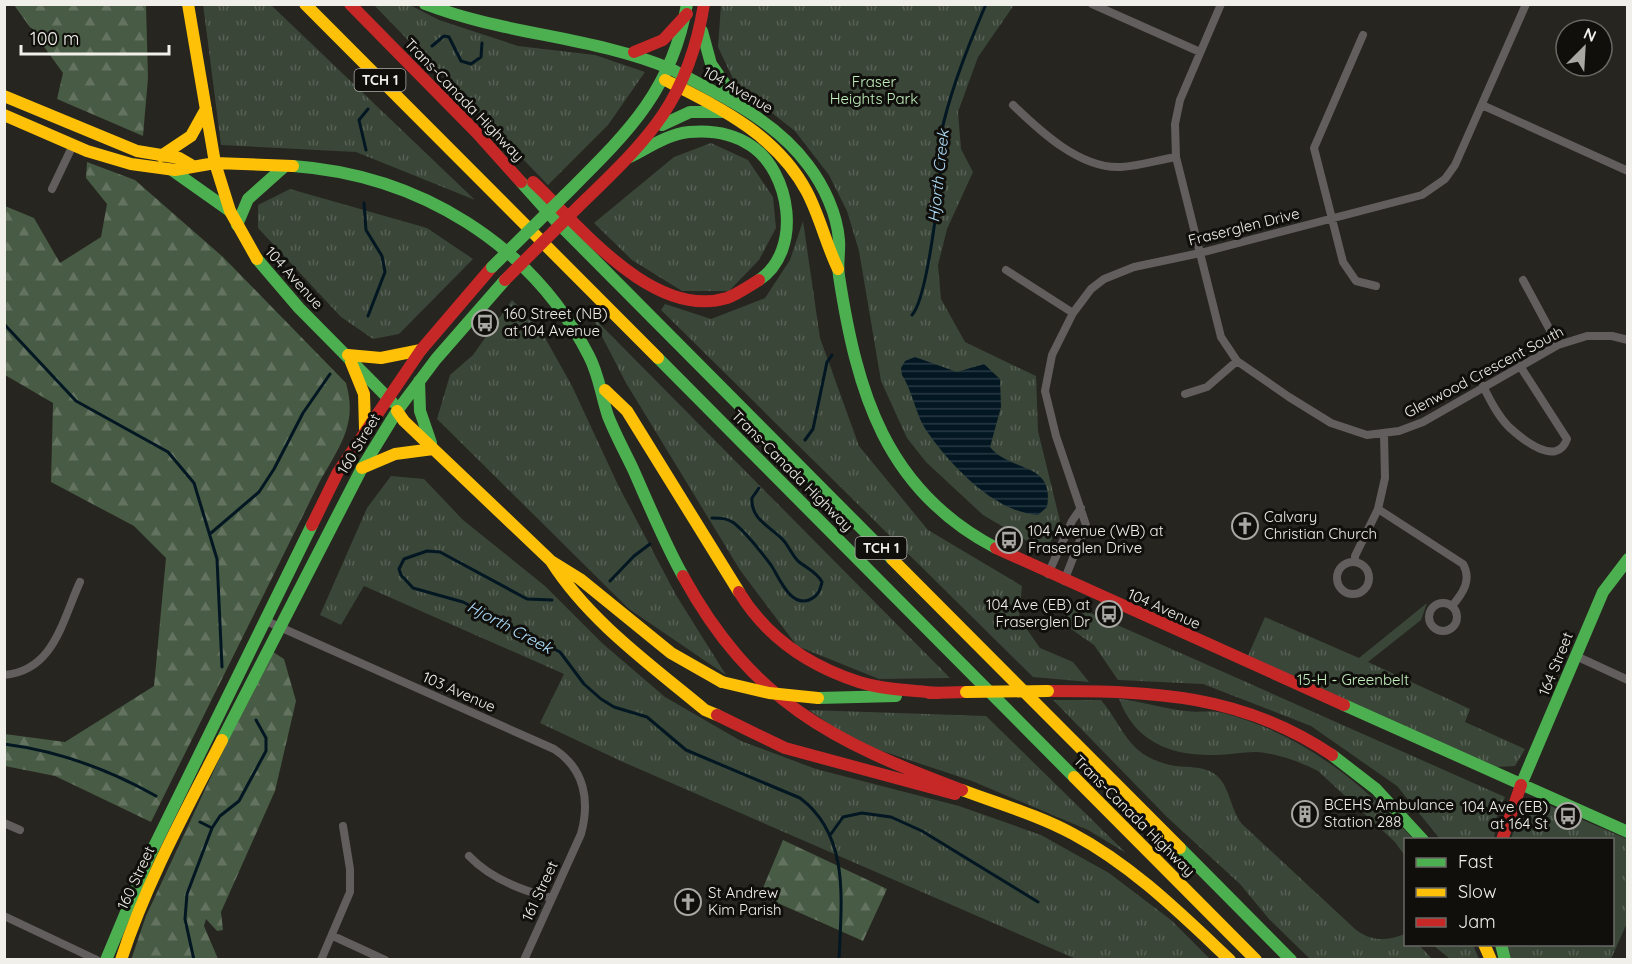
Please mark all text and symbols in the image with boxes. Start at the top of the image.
scale bar [21,18,170,56]
north arrow [1554,18,1614,78]
text: N [1581,23,1600,46]
text: 100 m [30,27,79,50]
street label: Trans-Canada Highway [401,34,528,165]
street label: 104 Avenue [700,62,777,117]
road number: TCH 1 [354,69,406,91]
park label: Fraser Heights Park [830,72,918,108]
water label: Hjorth Creek [923,127,953,224]
street label: Fraserglen Drive [1186,203,1302,250]
street label: 104 Avenue [261,242,327,313]
place label: 160 Street (NB) at 104 Avenue [504,304,608,340]
bus stop icon: 160 Street (NB) at 104 Avenue [470,308,500,338]
street label: Glenwood Crescent South [1401,321,1567,422]
street label: Trans-Canada Highway [728,406,857,535]
street label: 160 Street [333,410,384,478]
place label: Calvary Christian Church [1264,507,1377,543]
church icon: Calvary Christian Church [1230,511,1260,541]
place label: 104 Avenue (WB) at Fraserglen Drive [1028,521,1164,557]
bus stop icon: 104 Avenue (WB) at Fraserglen Drive [994,525,1024,555]
road number: TCH 1 [856,537,906,559]
street label: 104 Avenue [1125,584,1204,633]
place label: 104 Ave (EB) at Fraserglen Dr [986,595,1090,631]
water label: Hjorth Creek [464,596,557,658]
bus stop icon: 104 Ave (EB) at Fraserglen Dr [1094,599,1124,629]
street label: 164 Street [1534,629,1577,698]
street label: 103 Avenue [420,667,499,716]
park label: 15-H - Greenbelt [1297,670,1409,689]
street label: Trans-Canada Highway [1070,751,1199,880]
place label: BCEHS Ambulance Station 288 [1324,795,1454,831]
place label: 104 Ave (EB) at 164 St [1462,797,1548,833]
building icon: BCEHS Ambulance Station 288 [1290,799,1320,829]
bus stop icon: 104 Ave (EB) at 164 St [1553,801,1583,831]
legend [1404,838,1614,946]
street label: 160 Street [113,843,158,912]
text: Fast [1458,850,1493,873]
street label: 161 Street [517,858,562,924]
text: Slow [1458,880,1496,903]
place label: St Andrew Kim Parish [708,883,782,919]
church icon: St Andrew Kim Parish [673,887,703,917]
text: Jam [1458,910,1496,933]

